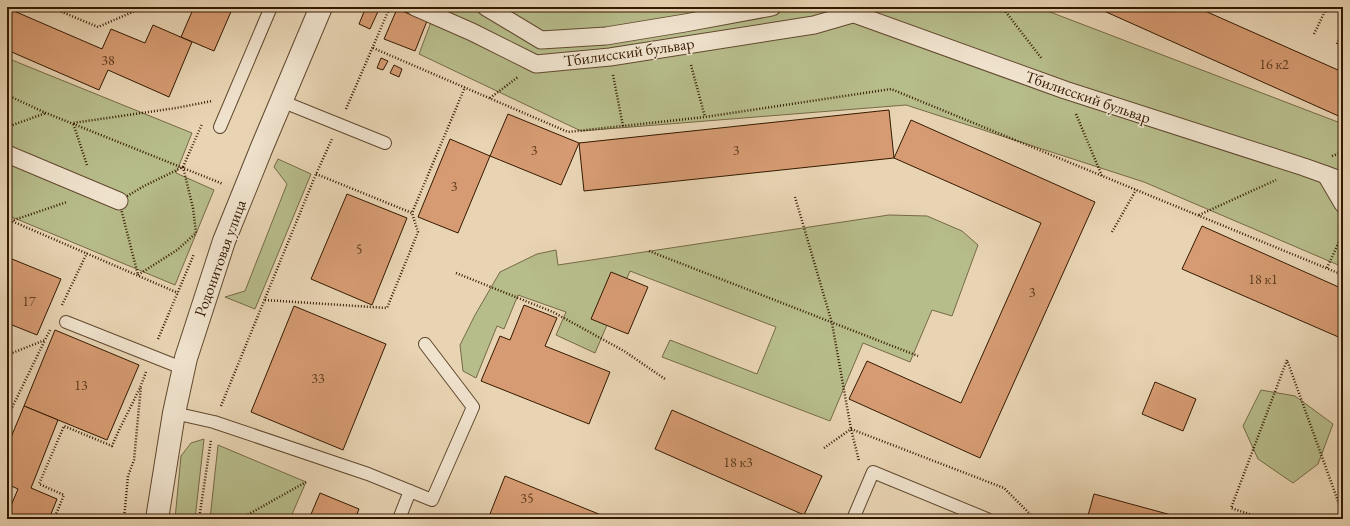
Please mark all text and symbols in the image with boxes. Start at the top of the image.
street label: Тбилисский бульвар [562,32,696,72]
house number: 38 [101,51,115,69]
house number: 16 к2 [1259,55,1289,73]
street label: Тбилисский бульвар [1022,66,1154,128]
house number: 3 [531,141,538,159]
house number: 3 [733,141,740,159]
house number: 3 [451,177,458,195]
street label: Родонитовая улица [189,196,251,319]
house number: 5 [356,240,362,258]
house number: 18 к1 [1248,270,1278,288]
house number: 3 [1029,283,1036,301]
house number: 17 [22,292,36,310]
house number: 33 [311,369,325,387]
house number: 13 [74,376,88,394]
house number: 18 к3 [723,453,753,471]
house number: 35 [520,489,534,507]

